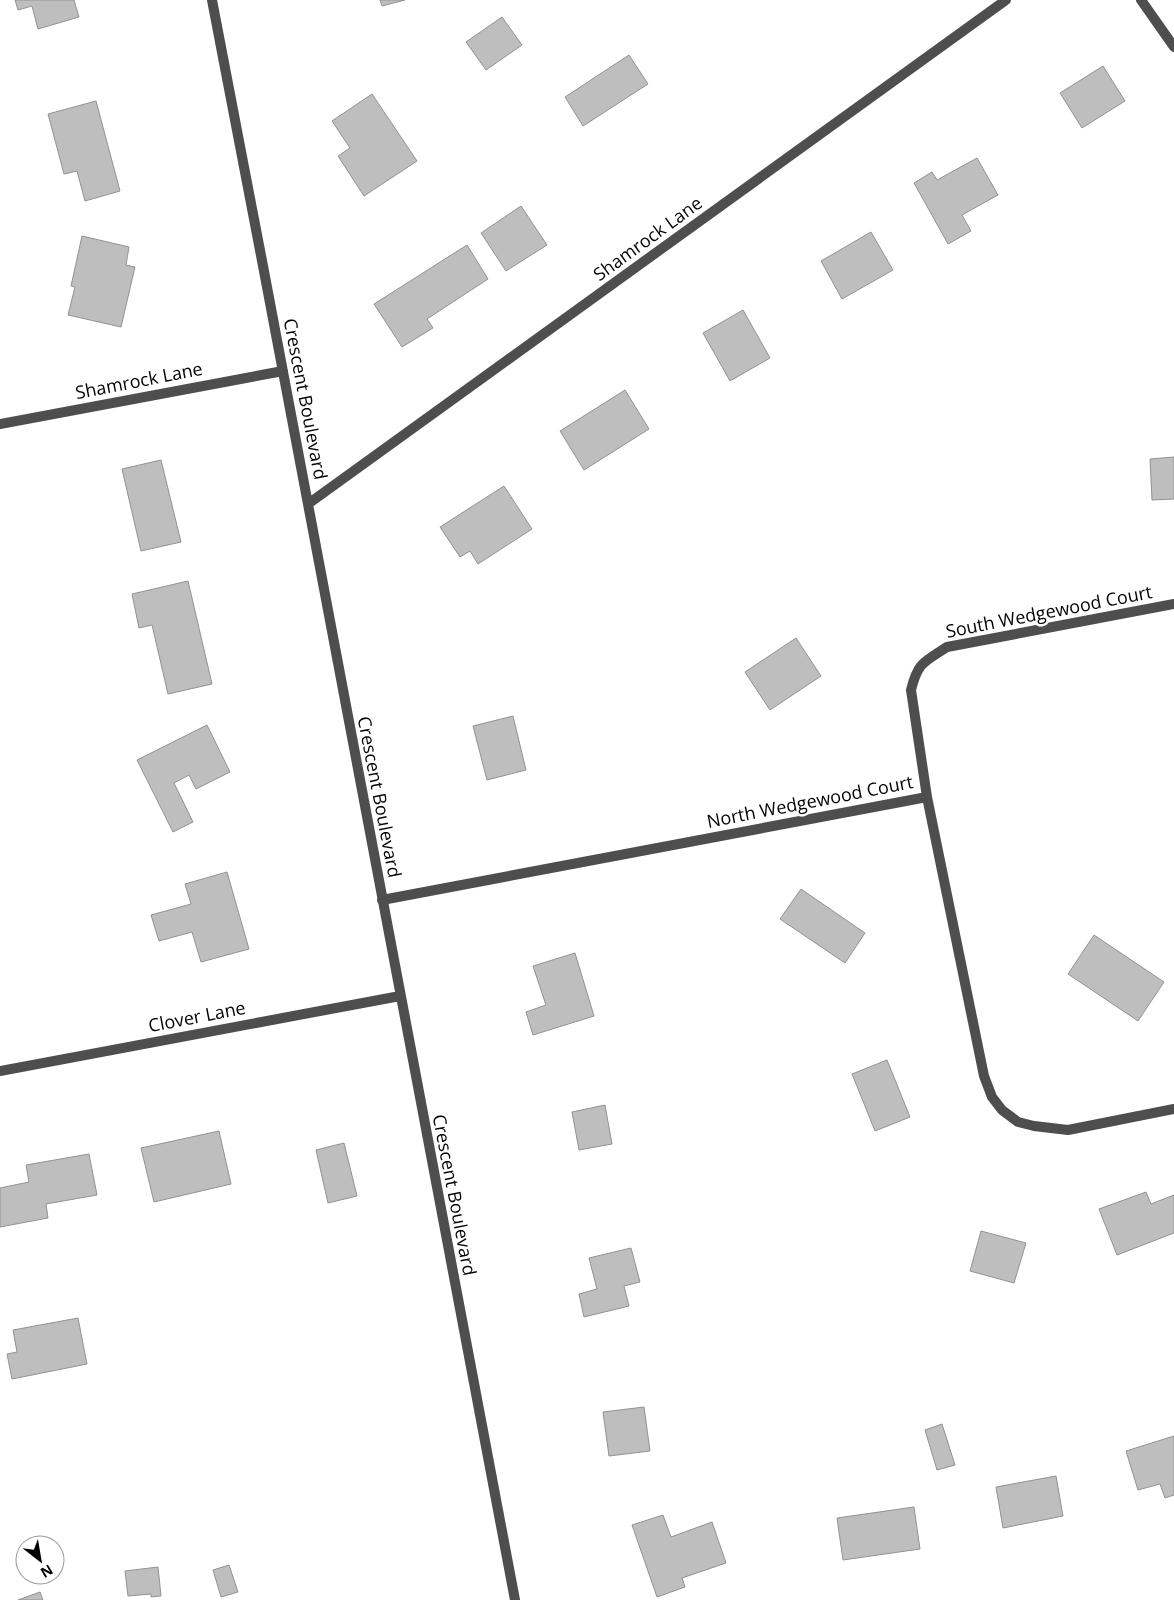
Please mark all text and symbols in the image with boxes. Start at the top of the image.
street label: Shamrock Lane [588,191,707,286]
street label: Crescent Boulevard [279,316,333,481]
street label: Shamrock Lane [73,356,204,404]
street label: South Wedgewood Court [944,579,1154,643]
street label: Crescent Boulevard [353,714,407,879]
street label: North Wedgewood Court [705,769,915,833]
street label: Clover Lane [146,995,247,1037]
street label: Crescent Boulevard [428,1112,482,1277]
north arrow [15,1535,65,1585]
text: N [37,1560,57,1583]

